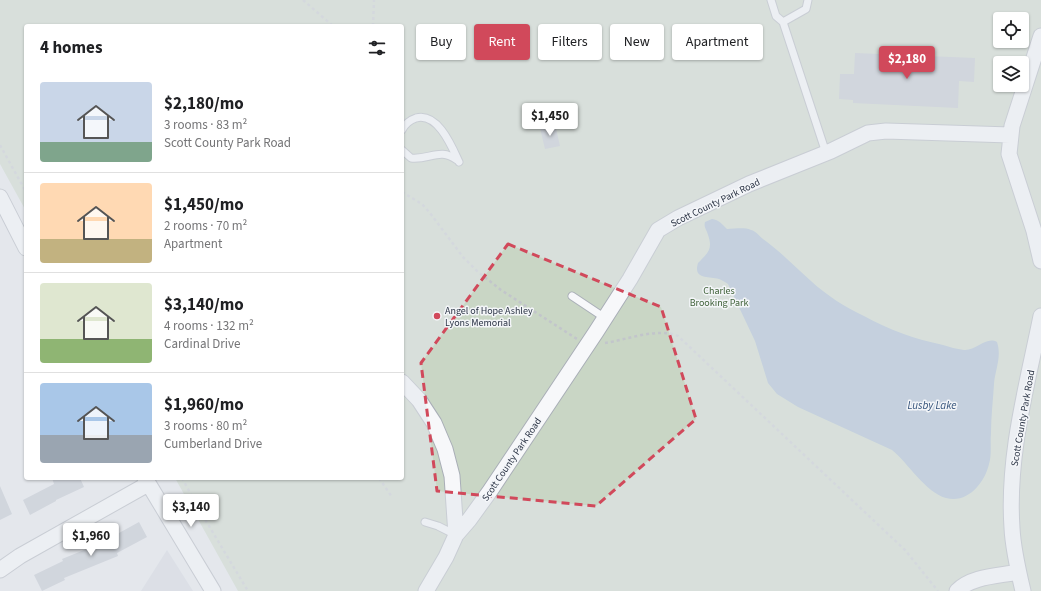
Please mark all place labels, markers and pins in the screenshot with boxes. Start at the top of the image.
pin: $2,180 [874,46,940,80]
pin: $1,450 [517,103,583,137]
place label: Angel of Hope Ashley Lyons Memorial [445,304,533,330]
marker: Angel of Hope Ashley Lyons Memorial [432,311,442,321]
pin: $3,140 [158,494,224,528]
pin: $1,960 [58,523,124,557]

